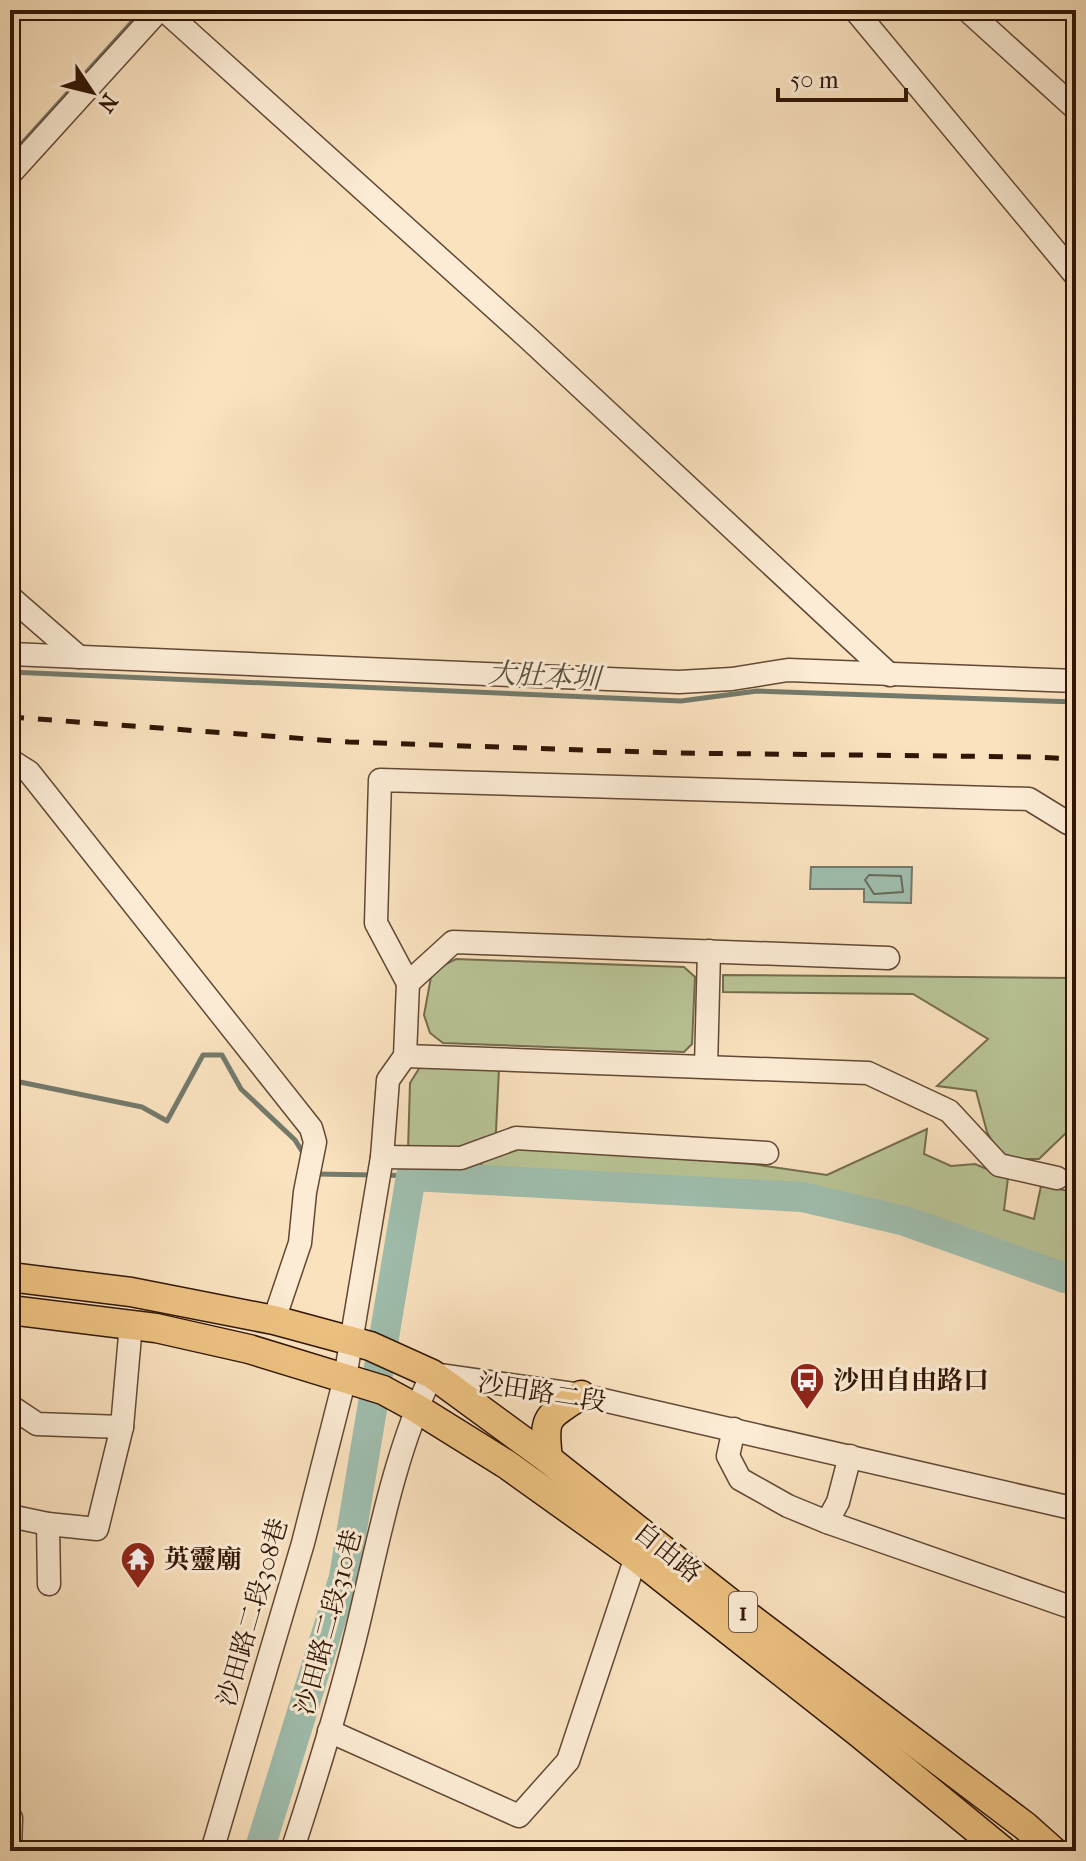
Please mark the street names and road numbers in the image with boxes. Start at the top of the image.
street label: 沙田路二段 [475,1367,609,1418]
street label: 沙田路二段308巷 [211,1515,294,1710]
street label: 自由路 [628,1516,708,1589]
street label: 沙田路二段310巷 [289,1526,368,1718]
road number: 1 [729,1592,757,1632]

